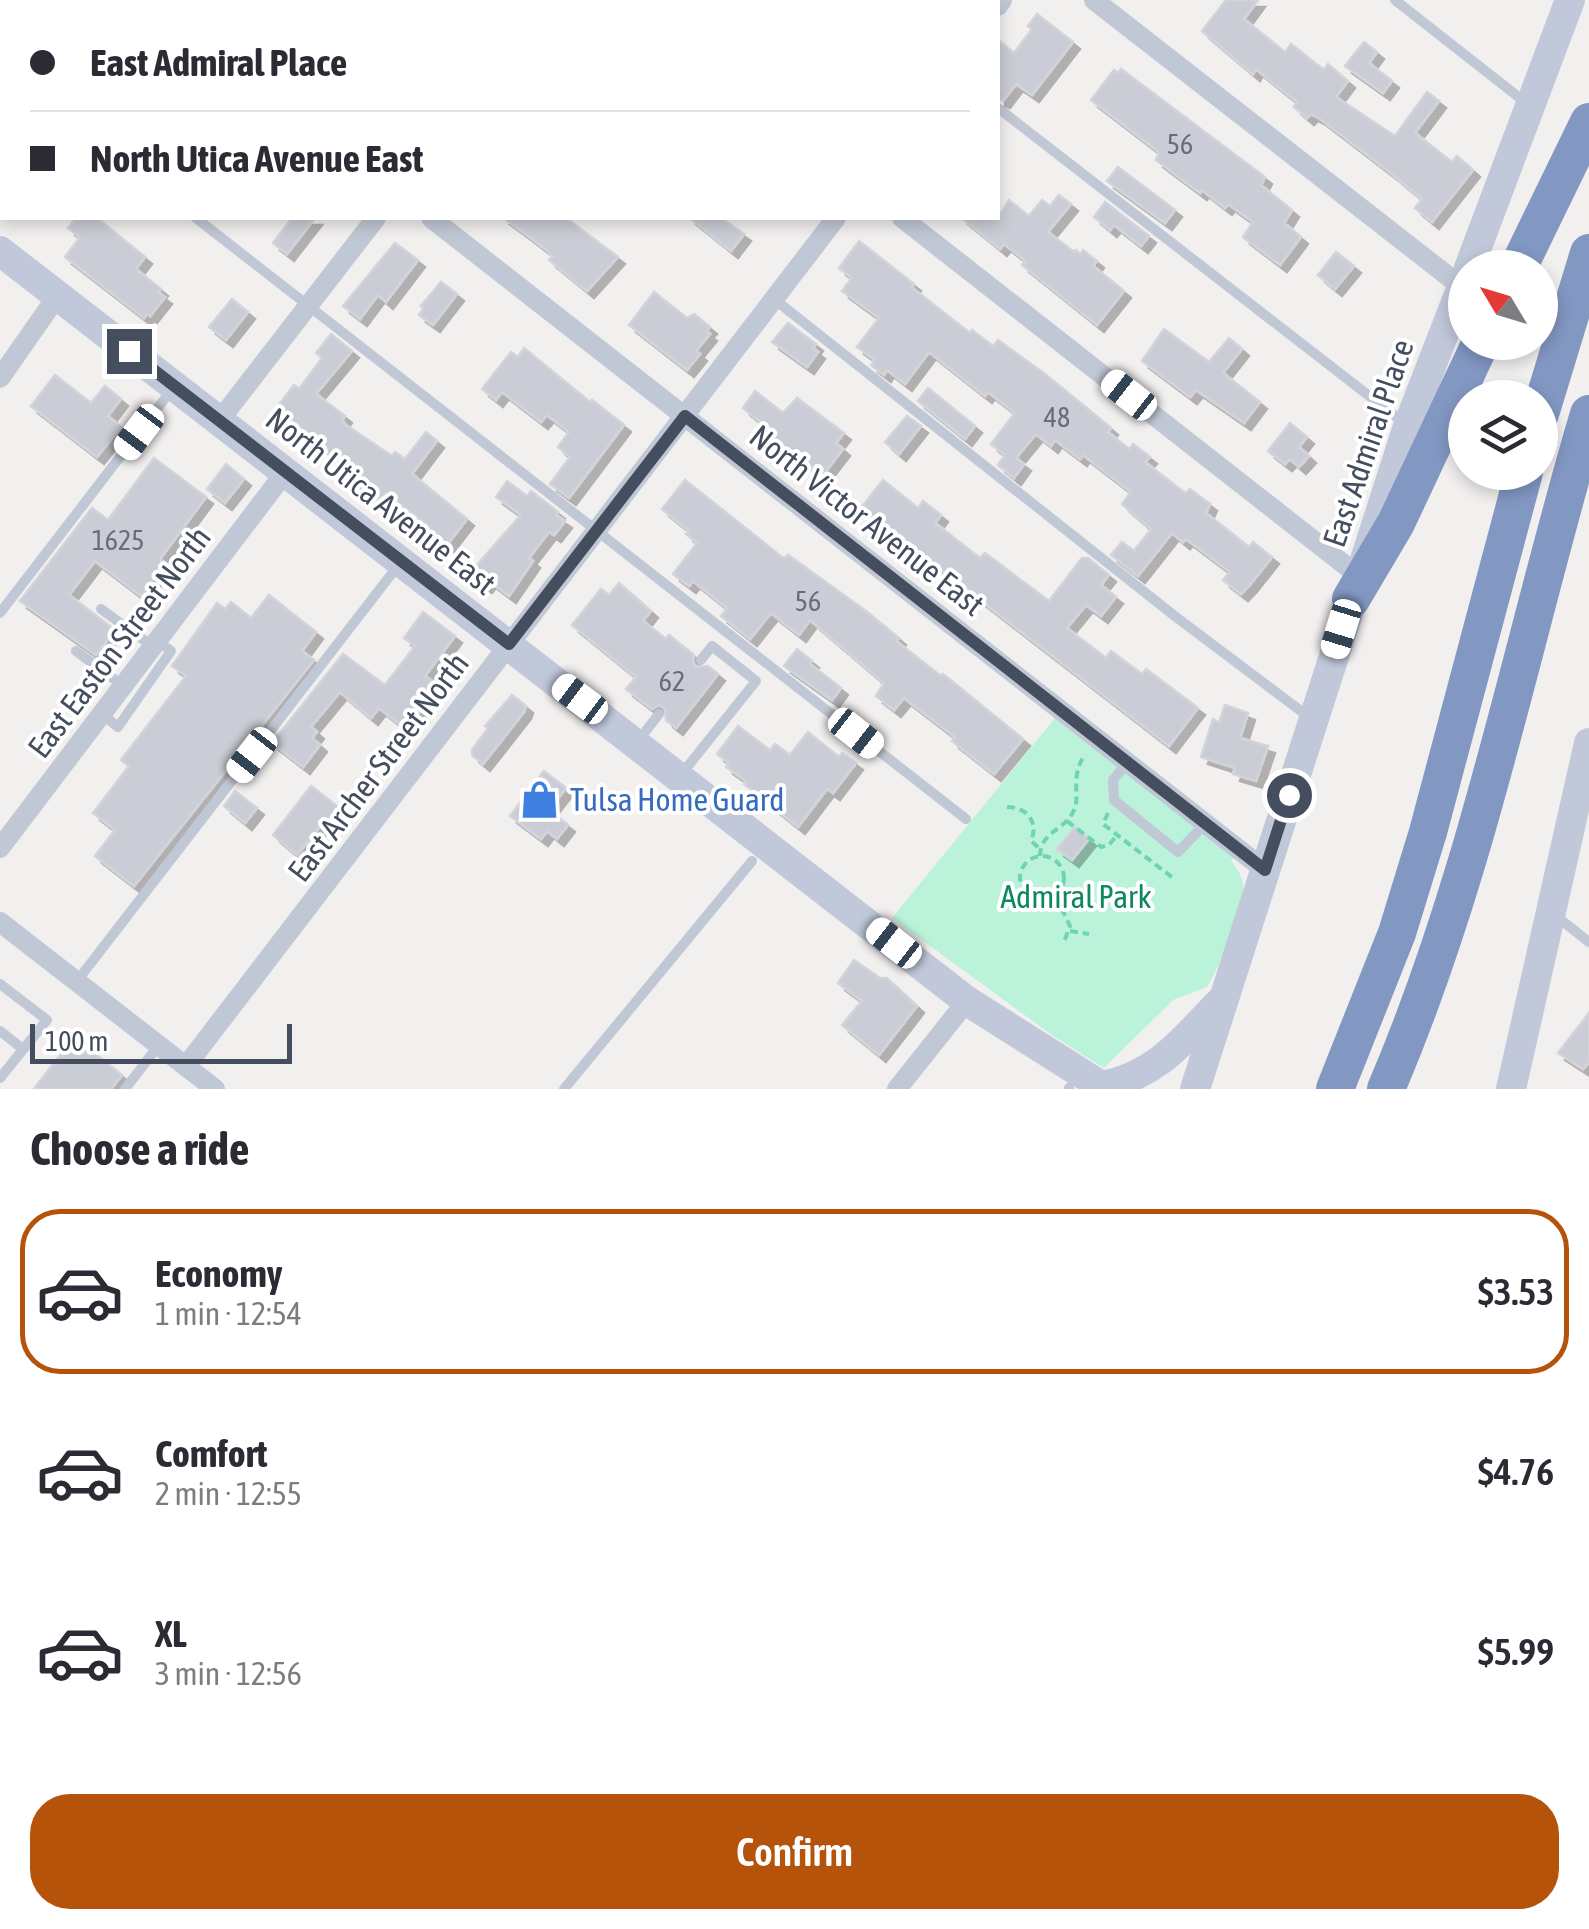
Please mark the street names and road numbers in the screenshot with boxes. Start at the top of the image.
street label: East Admiral Place [1315,335,1421,551]
street label: North Utica Avenue East [259,400,503,602]
street label: North Victor Avenue East [743,417,991,623]
street label: East Easton Street North [20,519,218,765]
street label: East Archer Street North [280,645,476,889]

